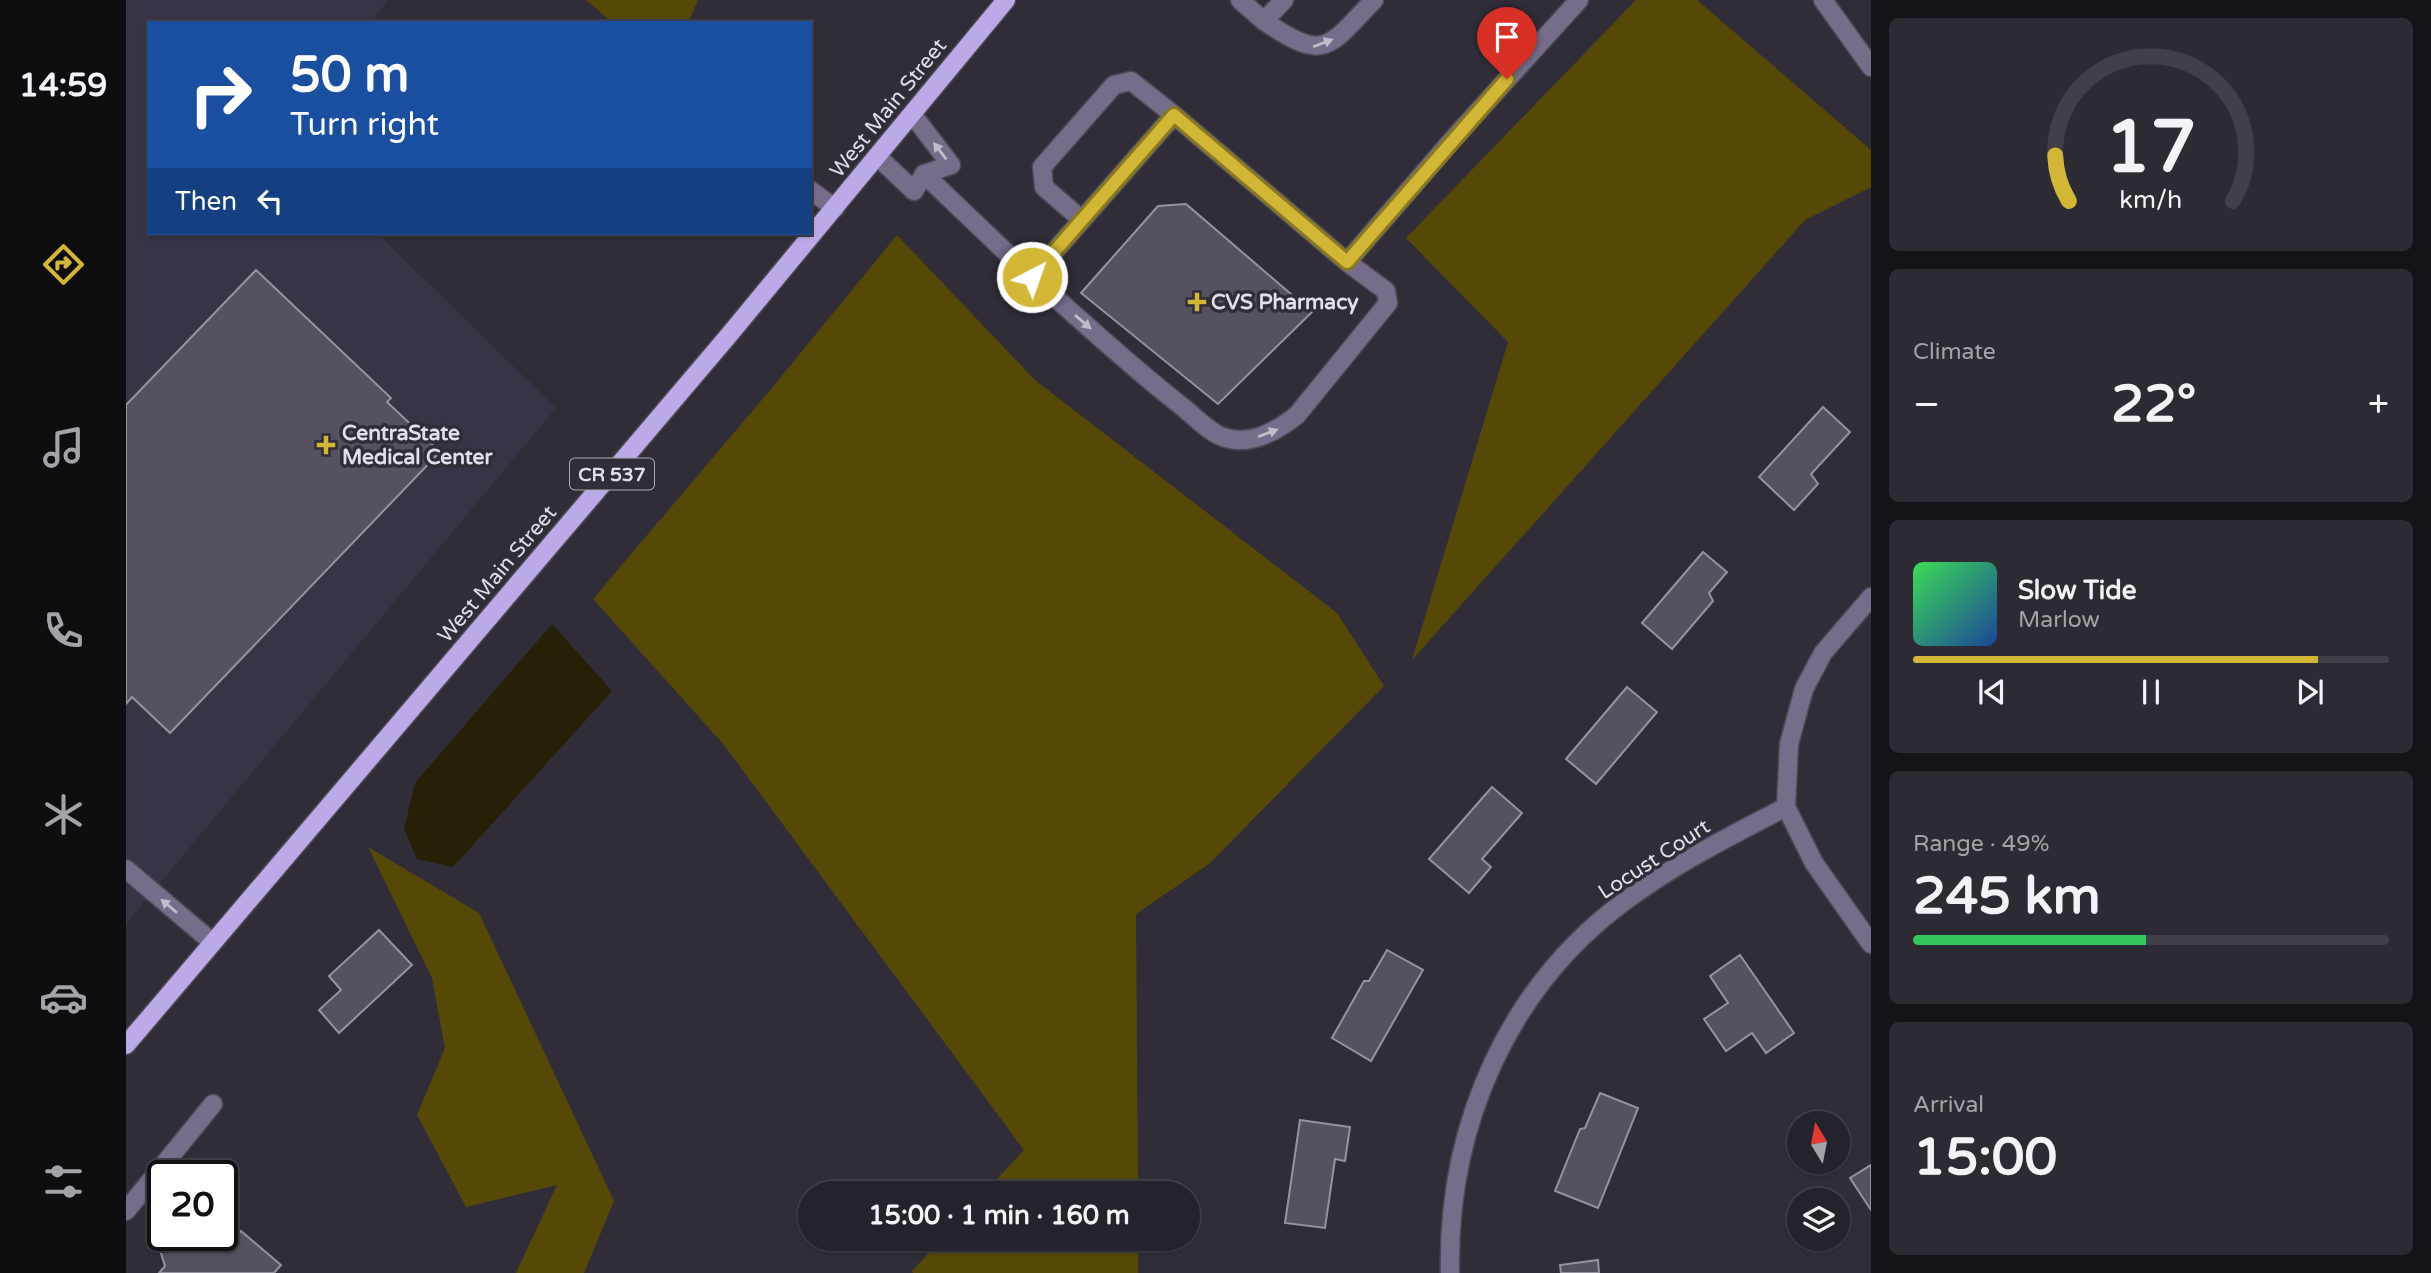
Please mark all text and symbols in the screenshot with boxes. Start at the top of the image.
pin [1477,7,1537,79]
icon: arrive [1488,18,1526,56]
street label: West Main Street [825,34,952,183]
one-way arrow [1313,37,1334,48]
text: 50 m [290,46,409,105]
icon: right [175,49,266,140]
text: 14:59 [19,67,107,105]
text: 17 [2105,104,2197,192]
text: Turn right [290,106,439,144]
one-way arrow [934,142,948,160]
icon: left [251,182,289,220]
text: km/h [2120,184,2182,214]
text: Then [175,186,237,217]
icon: directions [39,240,88,289]
position arrow [995,240,1069,314]
place label: CVS Pharmacy [1211,290,1359,315]
marker: CVS Pharmacy [1189,294,1205,310]
one-way arrow [1074,314,1091,330]
text: Climate [1913,338,1996,366]
text: 22° [2111,373,2196,436]
text: − [1913,382,1940,428]
text: + [2368,382,2389,428]
place label: CentraState Medical Center [342,421,493,470]
icon: music [39,423,88,472]
one-way arrow [1258,427,1279,438]
marker: CentraState Medical Center [316,435,336,455]
road number: CR 537 [570,458,654,489]
street label: West Main Street [433,501,562,648]
text: Slow Tide [2018,575,2136,606]
icon: phone [39,606,88,655]
text: Marlow [2018,606,2100,634]
icon: previous [1973,673,2011,711]
icon: pause [2132,673,2170,711]
icon: next [2291,673,2329,711]
icon: climate [39,790,88,839]
street label: Locust Court [1594,814,1715,905]
text: Range · 49% [1913,830,2049,858]
text: 245 km [1913,865,2101,928]
one-way arrow [160,899,177,914]
icon: car [39,973,88,1022]
text: Arrival [1913,1091,1984,1119]
north arrow [1787,1111,1850,1174]
map controls [1787,1111,1850,1251]
text: 15:00 [1913,1126,2057,1189]
icon: filters [39,1157,88,1206]
speed limit sign: 20 [147,1160,238,1251]
button: layers [1787,1188,1850,1251]
text: 15:00 · 1 min · 160 m [868,1200,1130,1231]

